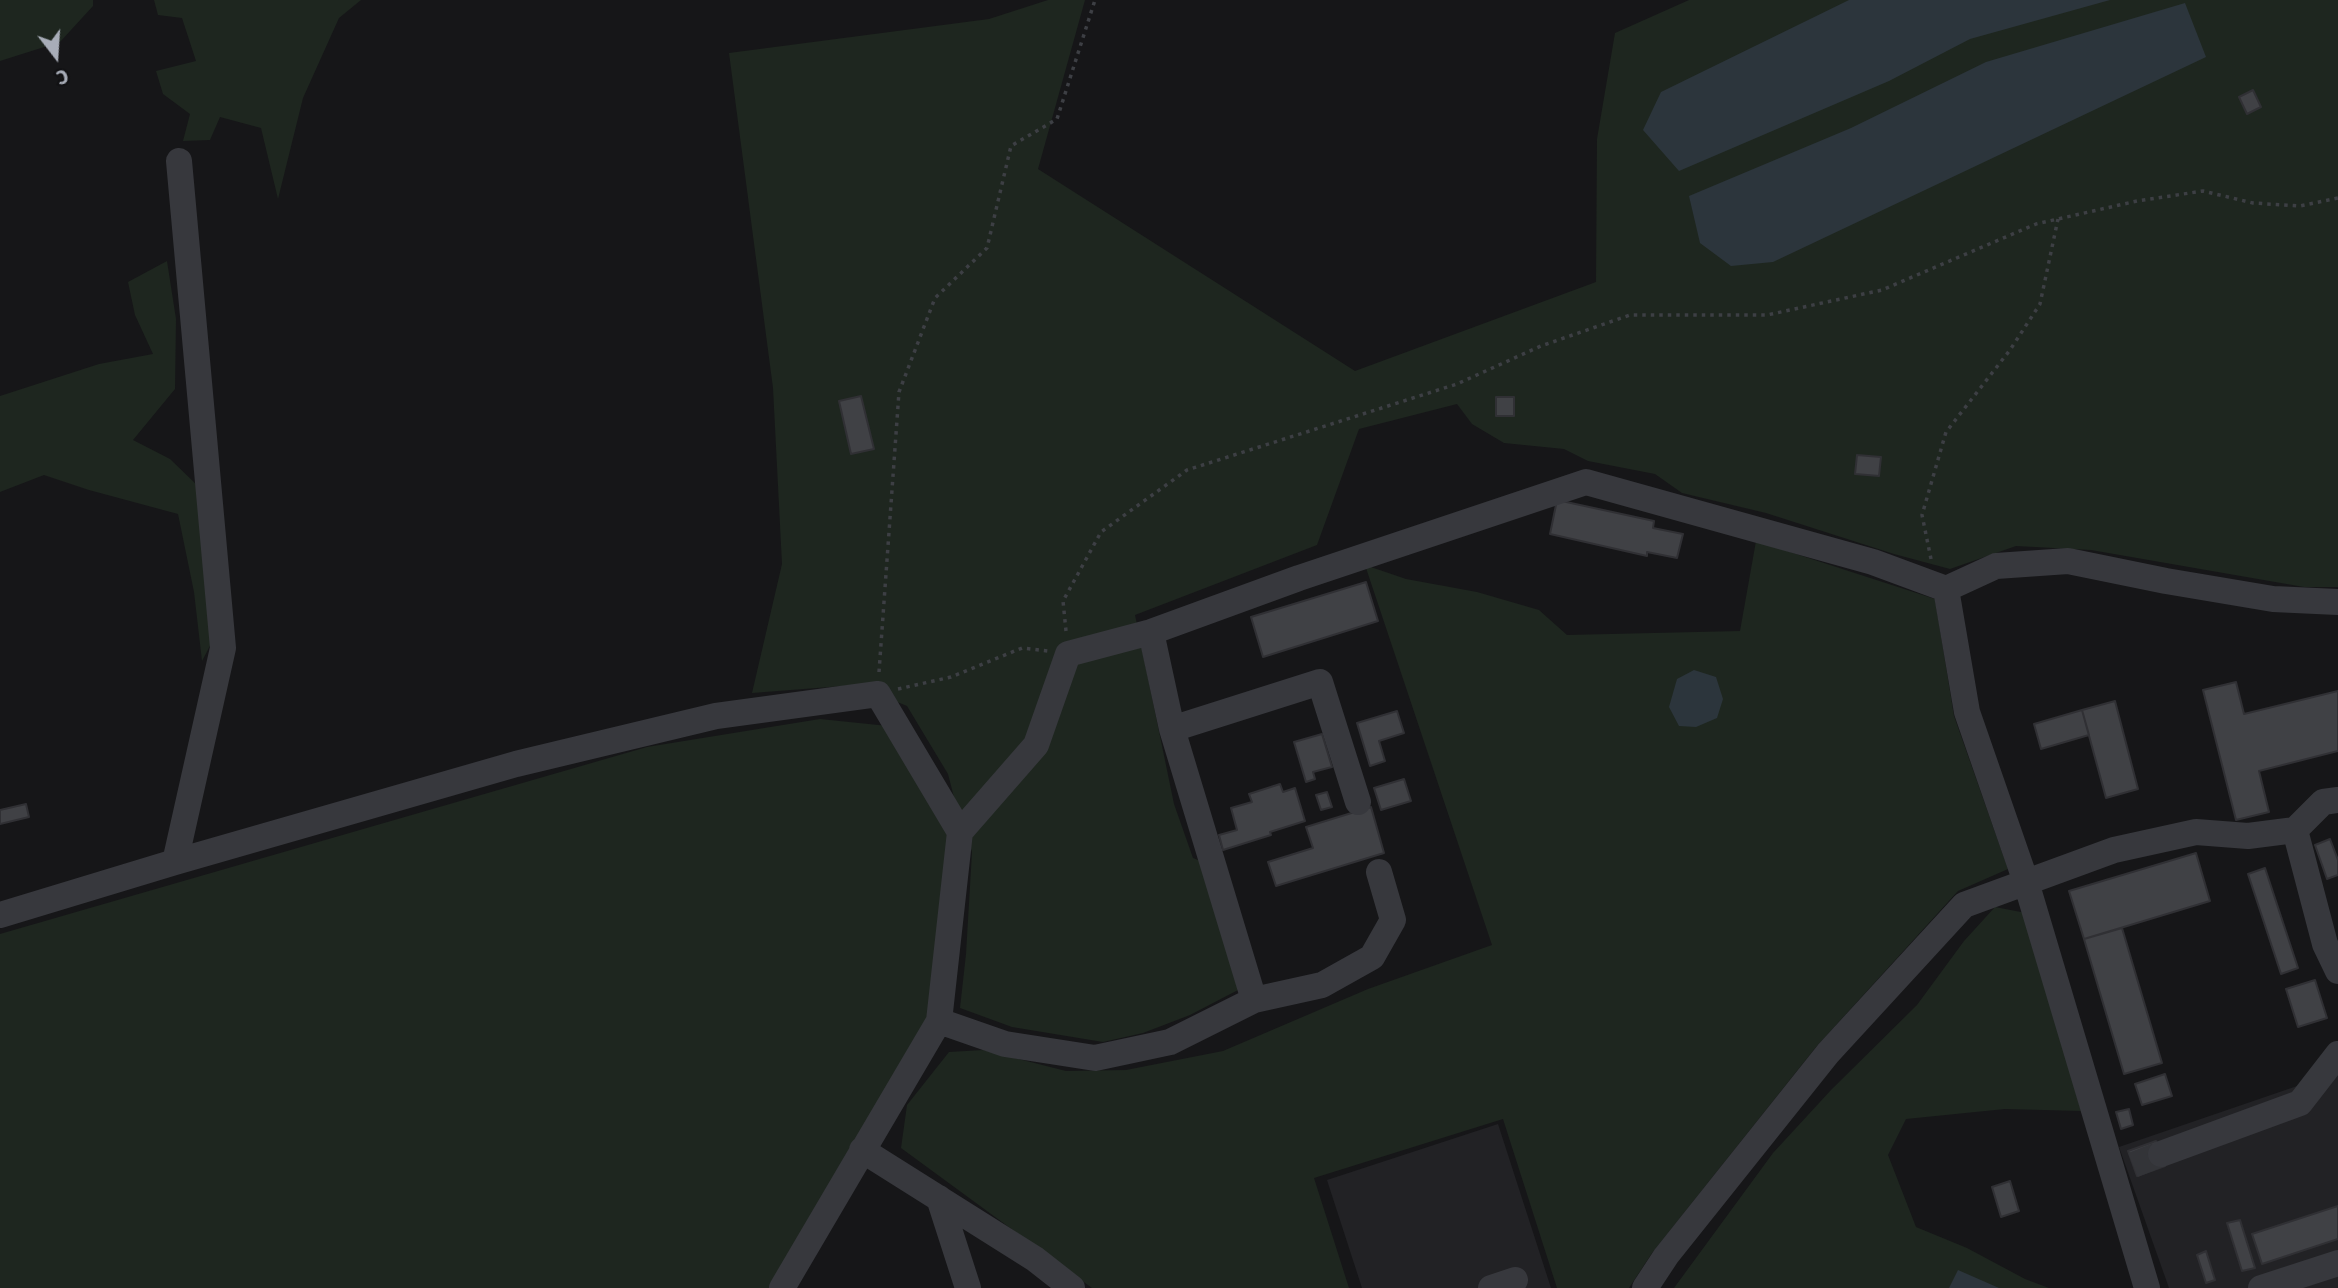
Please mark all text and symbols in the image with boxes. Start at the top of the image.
north arrow [21,21,91,91]
text: С [54,64,71,89]

